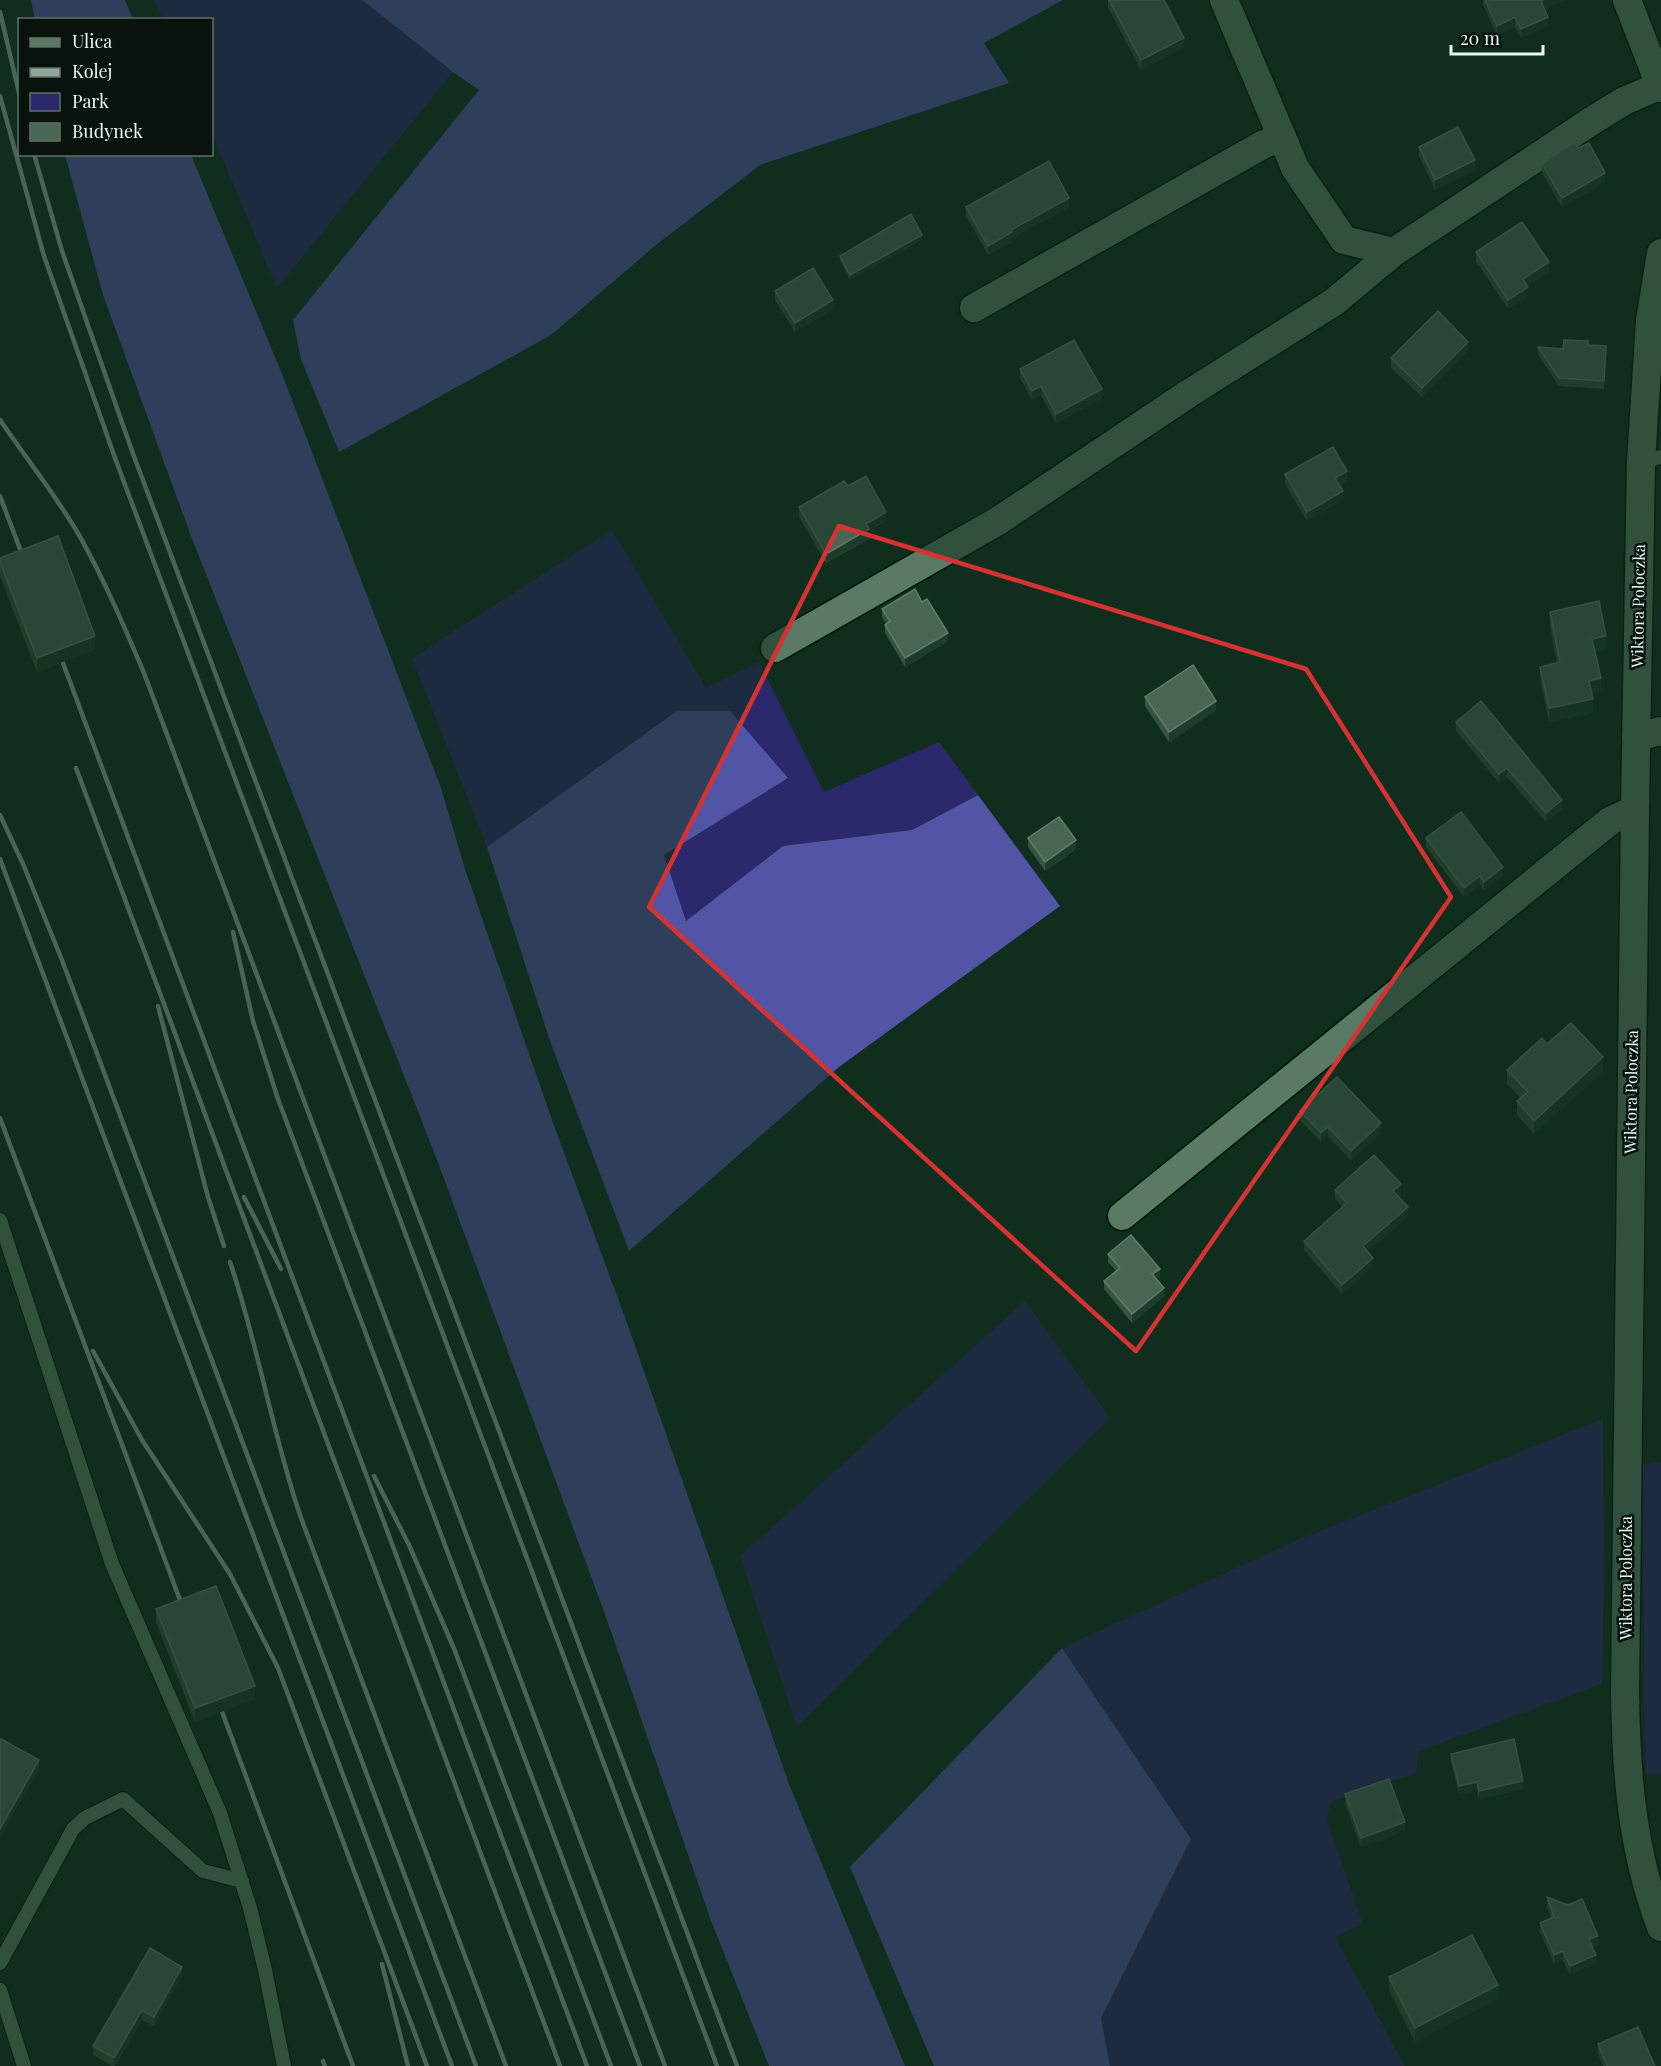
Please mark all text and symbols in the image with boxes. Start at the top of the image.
legend [18,18,213,156]
scale bar [1451,18,1542,56]
text: 20 m [1460,26,1500,50]
text: Ulica [72,29,112,53]
text: Kolej [72,59,112,83]
text: Park [72,89,109,113]
text: Budynek [72,119,143,143]
street label: Wiktora Poloczka [1626,544,1649,669]
street label: Wiktora Poloczka [1619,1030,1642,1155]
street label: Wiktora Poloczka [1615,1516,1636,1641]

